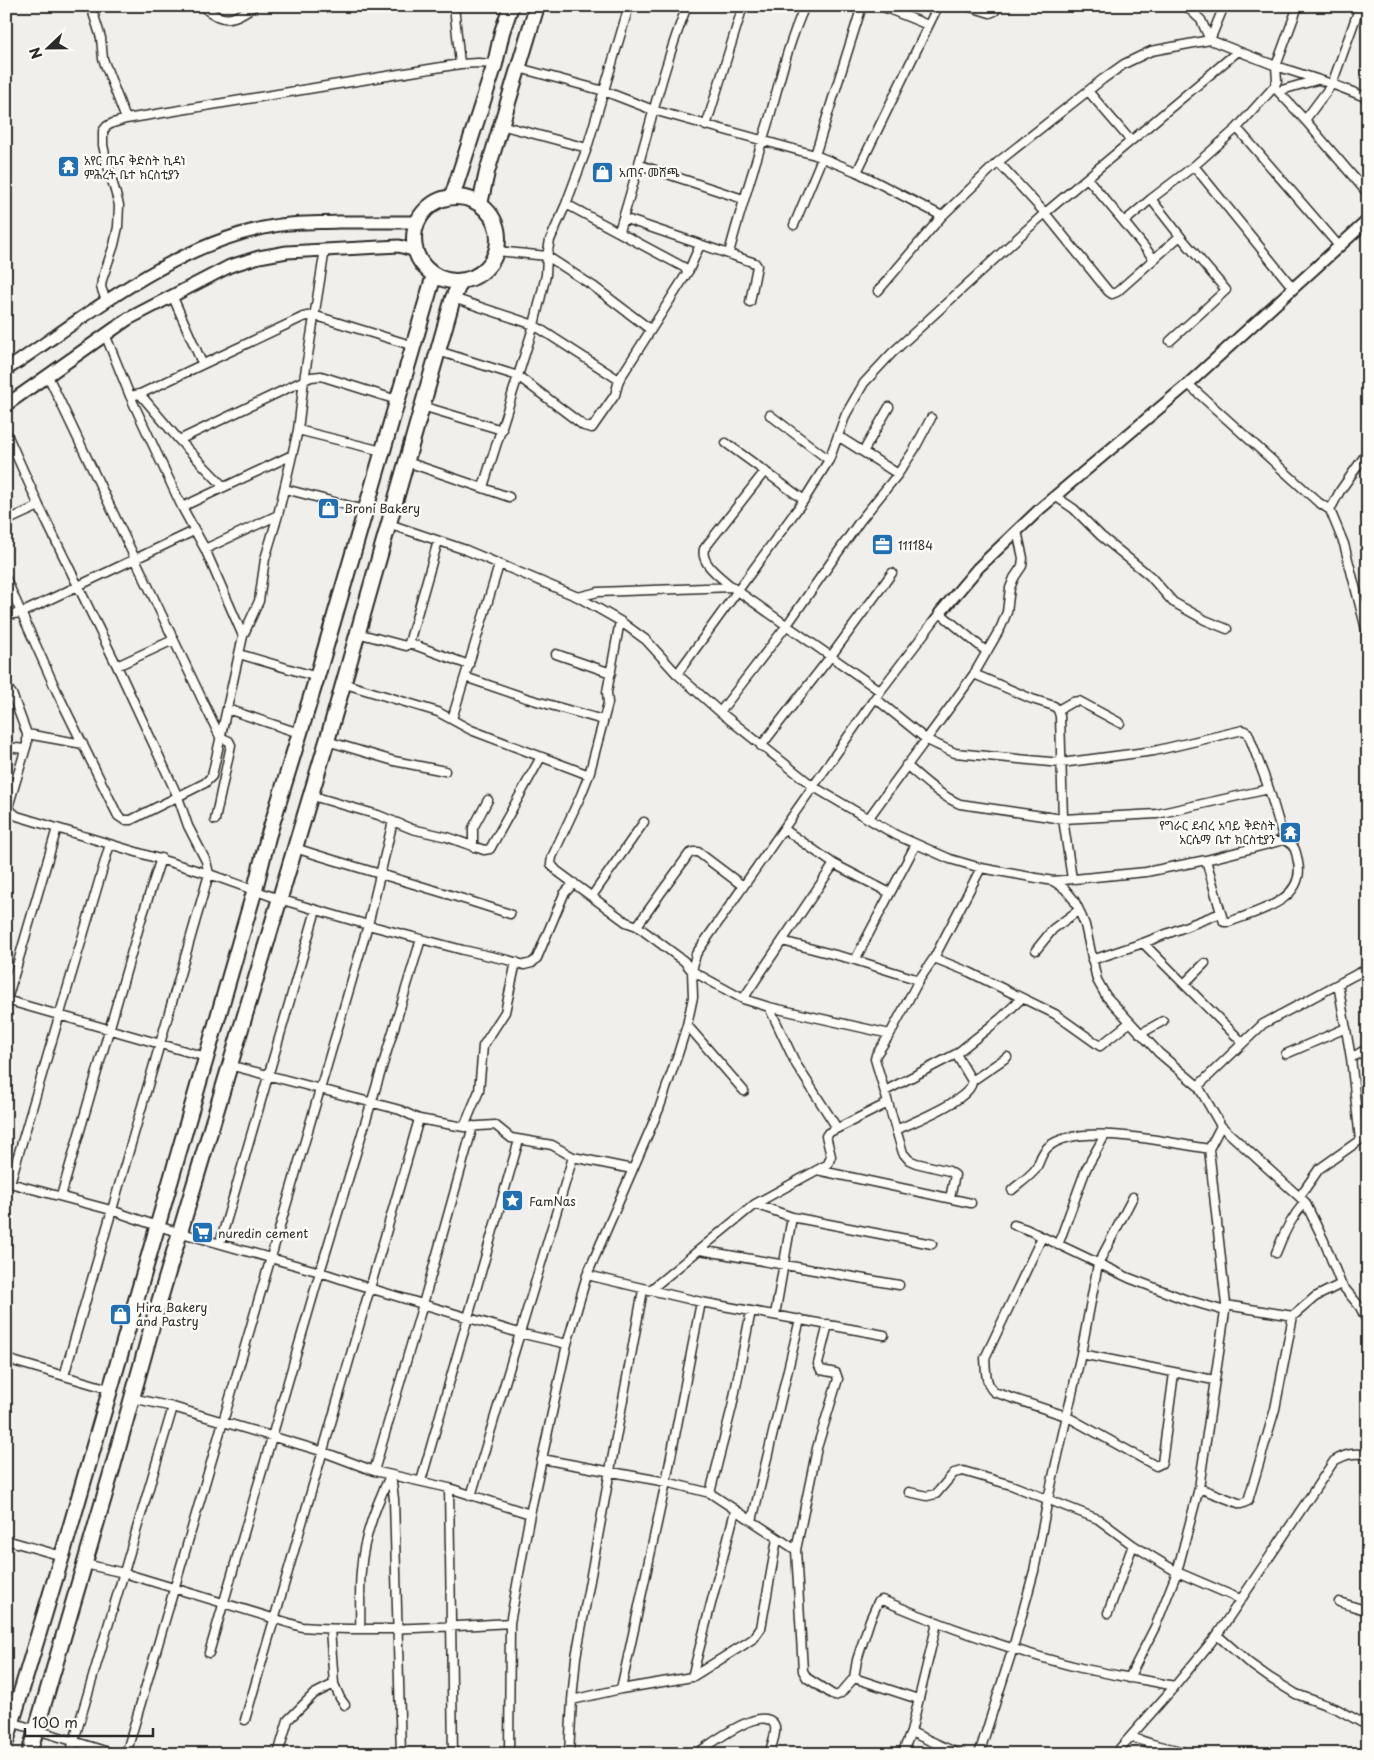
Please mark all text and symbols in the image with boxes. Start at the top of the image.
north arrow [22,22,72,72]
text: N [24,44,47,62]
place label: አየር ጤና ቅድስት ኪዳነ ምሕረት ቤተ ክርስቲያን [84,151,186,183]
temple icon: አየር ጤና ቅድስት ኪዳነ ምሕረት ቤተ ክርስቲያን [56,155,80,179]
shop icon: አጠና መሸጫ [591,160,615,184]
place label: አጠና መሸጫ [619,163,680,181]
shop icon: Broni Bakery [316,496,340,520]
place label: Broni Bakery [344,499,420,517]
office icon: 111184 [870,533,894,557]
place label: 111184 [898,536,933,554]
place label: የግራር ደብረ አባይ ቅድስት አርሴማ ቤተ ክርስቲያን [1159,816,1276,848]
temple icon: የግራር ደብረ አባይ ቅድስት አርሴማ ቤተ ክርስቲያን [1279,820,1303,844]
place icon: FamNas [501,1189,525,1213]
place label: FamNas [529,1192,576,1210]
supermarket icon: nuredin cement [190,1221,214,1245]
place label: nuredin cement [218,1224,308,1242]
place label: Hira Bakery and Pastry [136,1298,208,1330]
shop icon: Hira Bakery and Pastry [108,1302,132,1326]
scale bar [25,1705,152,1737]
text: 100 m [32,1710,78,1733]

